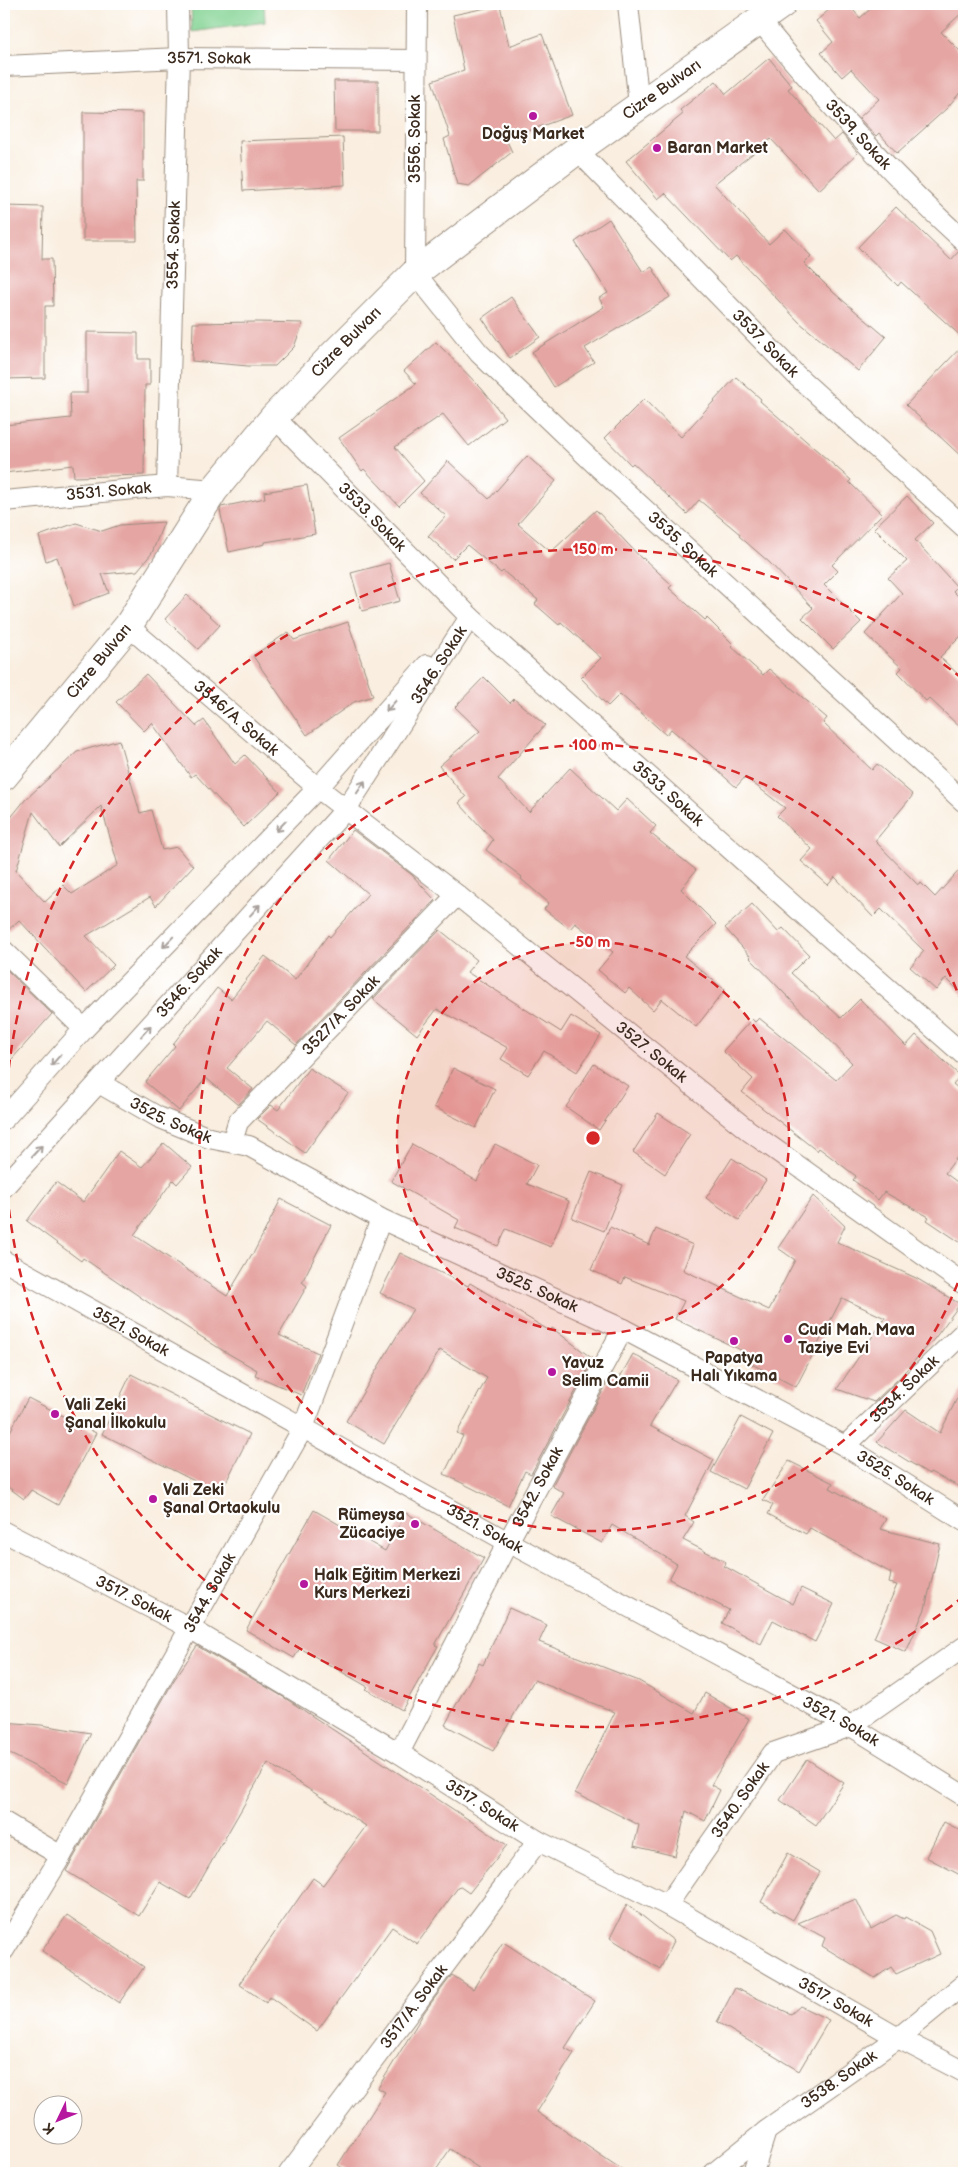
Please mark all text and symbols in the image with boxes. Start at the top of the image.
street label: 3571. Sokak [167,48,251,68]
street label: Cizre Bulvarı [619,55,705,124]
street label: 3556. Sokak [406,95,425,183]
street label: 3539. Sokak [821,95,895,174]
marker: Doğuş Market [527,110,539,122]
place label: Doğuş Market [482,125,585,144]
place label: Baran Market [667,139,769,158]
marker: Baran Market [651,142,663,154]
street label: 3554. Sokak [163,201,184,290]
street label: Cizre Bulvarı [307,303,385,381]
street label: 3537. Sokak [728,306,803,381]
street label: 3531. Sokak [65,478,152,505]
street label: 3533. Sokak [334,479,410,556]
street label: 3535. Sokak [644,508,722,581]
text: 150 m [572,540,614,559]
street label: Cizre Bulvarı [62,620,135,703]
street label: 3546. Sokak [407,622,471,708]
street label: 3546/A. Sokak [190,677,283,760]
one-way arrow [385,699,397,712]
text: 100 m [572,736,614,755]
street label: 3533. Sokak [628,757,707,830]
one-way arrow [356,780,366,794]
one-way arrow [275,819,287,832]
one-way arrow [249,904,261,917]
text: 50 m [576,933,611,952]
one-way arrow [162,936,174,948]
street label: 3546. Sokak [152,943,226,1022]
street label: 3527/A. Sokak [298,971,384,1059]
street label: 3527. Sokak [612,1017,691,1087]
one-way arrow [140,1024,152,1037]
one-way arrow [50,1053,62,1066]
street label: 3525. Sokak [126,1093,214,1148]
centre of rings [584,1129,602,1147]
one-way arrow [31,1144,43,1157]
street label: 3525. Sokak [493,1263,581,1317]
street label: 3521. Sokak [89,1303,172,1361]
place label: Cudi Mah. Mava Taziye Evi [798,1321,915,1358]
marker: Cudi Mah. Mava Taziye Evi [782,1333,794,1345]
marker: Papatya Halı Yıkama [728,1335,740,1347]
place label: Papatya Halı Yıkama [691,1349,777,1386]
street label: 3534. Sokak [866,1352,943,1427]
place label: Yavuz Selim Camii [562,1354,649,1391]
marker: Yavuz Selim Camii [546,1366,558,1378]
place label: Vali Zeki Şanal İlkokulu [65,1396,166,1433]
marker: Vali Zeki Şanal İlkokulu [49,1408,61,1420]
street label: 3542. Sokak [508,1443,567,1531]
street label: 3525. Sokak [853,1446,938,1509]
place label: Vali Zeki Şanal Ortaokulu [163,1481,280,1518]
marker: Vali Zeki Şanal Ortaokulu [147,1493,159,1505]
street label: 3521. Sokak [443,1500,526,1558]
place label: Rümeysa Zücaciye [338,1506,405,1543]
marker: Rümeysa Zücaciye [409,1518,421,1530]
street label: 3544. Sokak [180,1550,240,1636]
place label: Halk Eğitim Merkezi Kurs Merkezi [314,1566,461,1603]
street label: 3517. Sokak [92,1571,175,1627]
marker: Halk Eğitim Merkezi Kurs Merkezi [298,1578,310,1590]
street label: 3521. Sokak [799,1692,883,1751]
street label: 3540. Sokak [707,1758,773,1842]
street label: 3517. Sokak [442,1775,522,1836]
street label: 3517/A. Sokak [376,1961,452,2052]
street label: 3517. Sokak [795,1973,877,2031]
street label: 3538. Sokak [797,2046,881,2113]
north arrow [32,2094,82,2144]
text: K [39,2119,58,2138]

